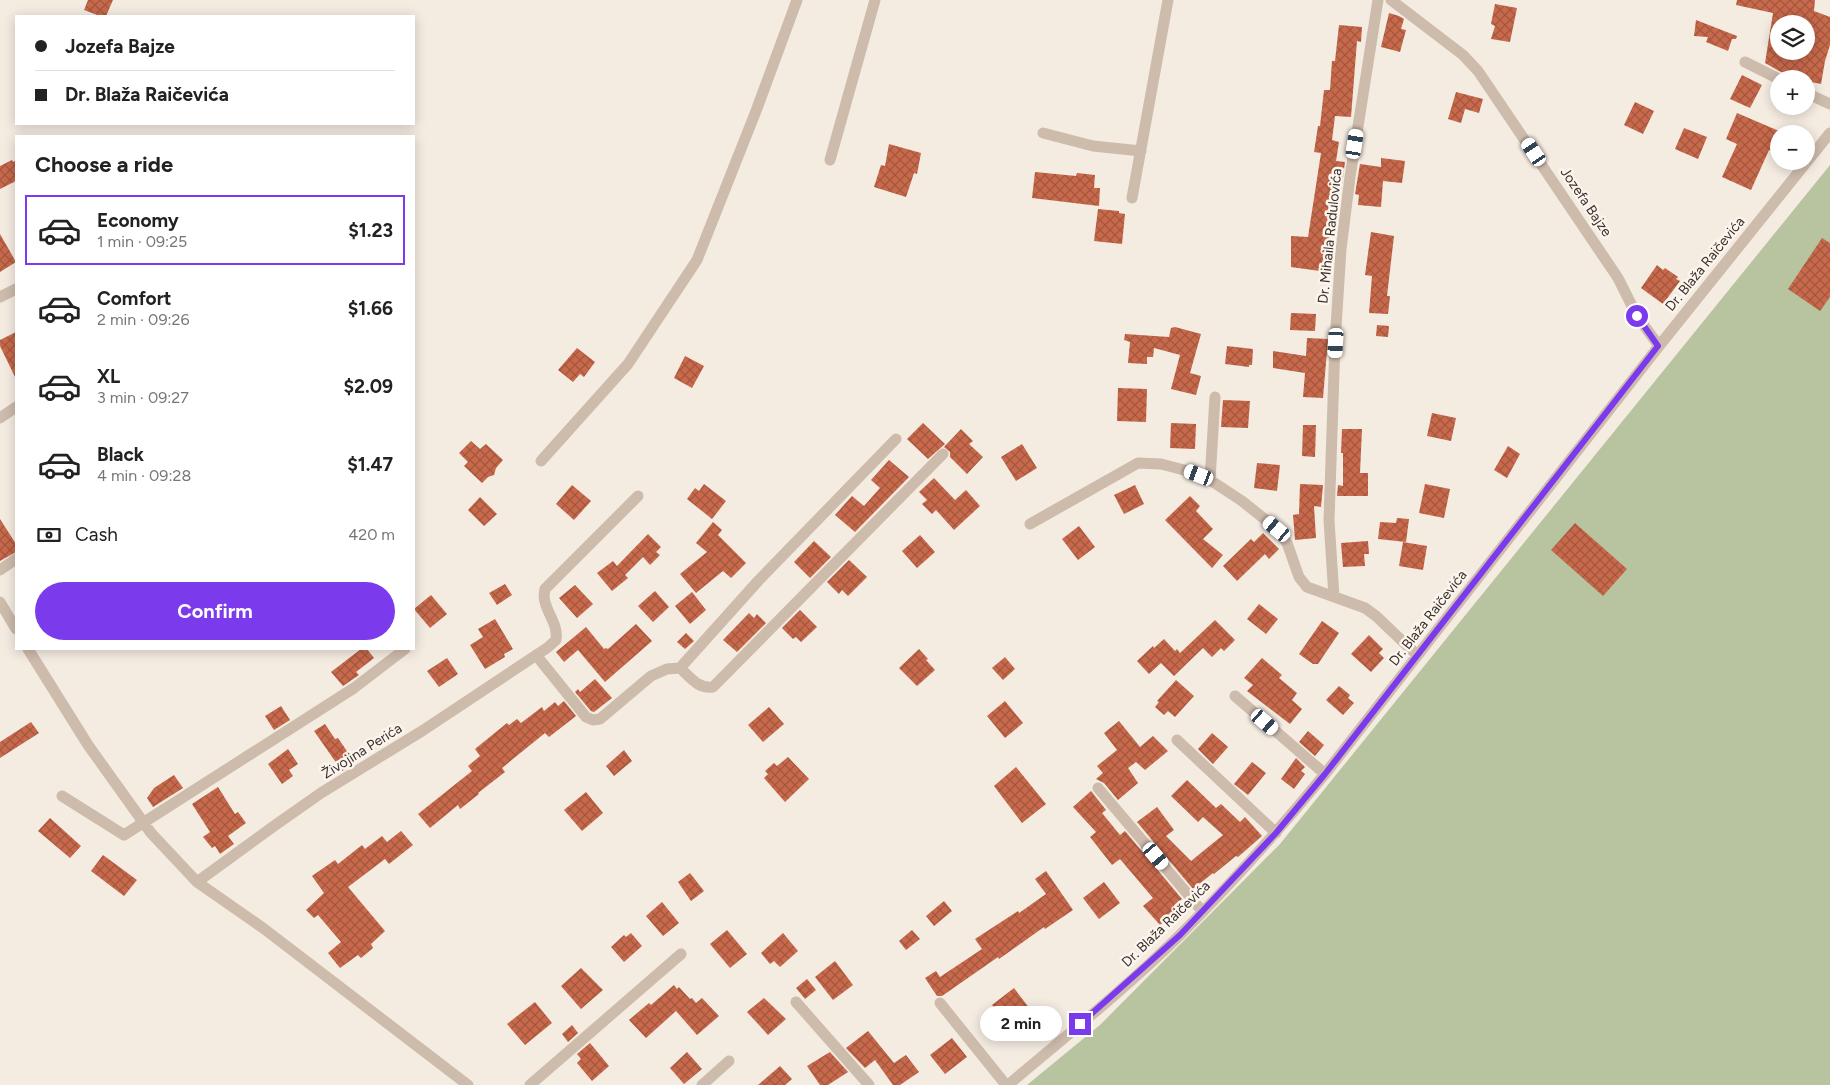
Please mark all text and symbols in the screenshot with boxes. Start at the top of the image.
map controls [1770,15,1815,170]
button: layers [1770,15,1815,60]
text: Jozefa Bajze [65,35,175,58]
button: + [1770,70,1815,115]
text: Dr. Blaža Raičevića [65,83,229,106]
button: − [1770,125,1815,170]
car [1345,128,1364,160]
car [1519,135,1548,169]
text: Choose a ride [35,151,173,178]
street label: Jozefa Bajze [1557,164,1615,240]
street label: Dr. Mihaila Radulovića [1314,168,1346,304]
icon: car [37,208,82,253]
text: Economy [97,209,179,232]
street label: Dr. Blaža Raičevića [1662,213,1748,315]
text: $1.23 [348,219,393,242]
text: 1 min · 09:25 [97,232,187,251]
icon: car [37,286,82,331]
text: Comfort [97,287,172,310]
text: $1.66 [348,297,393,320]
route start [1626,305,1648,327]
text: 2 min · 09:26 [97,310,189,329]
car [1327,328,1344,358]
icon: car [37,364,82,409]
text: XL [97,365,120,388]
text: $2.09 [343,375,393,398]
text: 3 min · 09:27 [97,388,189,407]
icon: car [37,442,82,487]
text: Black [97,443,144,466]
text: $1.47 [347,453,393,476]
car [1182,463,1215,487]
text: 4 min · 09:28 [97,466,191,485]
car [1260,514,1293,544]
icon: cash [35,521,63,549]
text: Cash [75,523,118,546]
text: 420 m [348,525,395,544]
street label: Dr. Blaža Raičevića [1385,567,1471,669]
button: Confirm [35,582,395,640]
car [1248,706,1281,738]
street label: Živojina Perića [319,720,405,782]
car [1140,840,1171,872]
street label: Dr. Blaža Raičevića [1118,877,1214,971]
callout: 2 min [980,1006,1062,1042]
route end [1069,1013,1091,1035]
text: 2 min [1001,1014,1041,1033]

